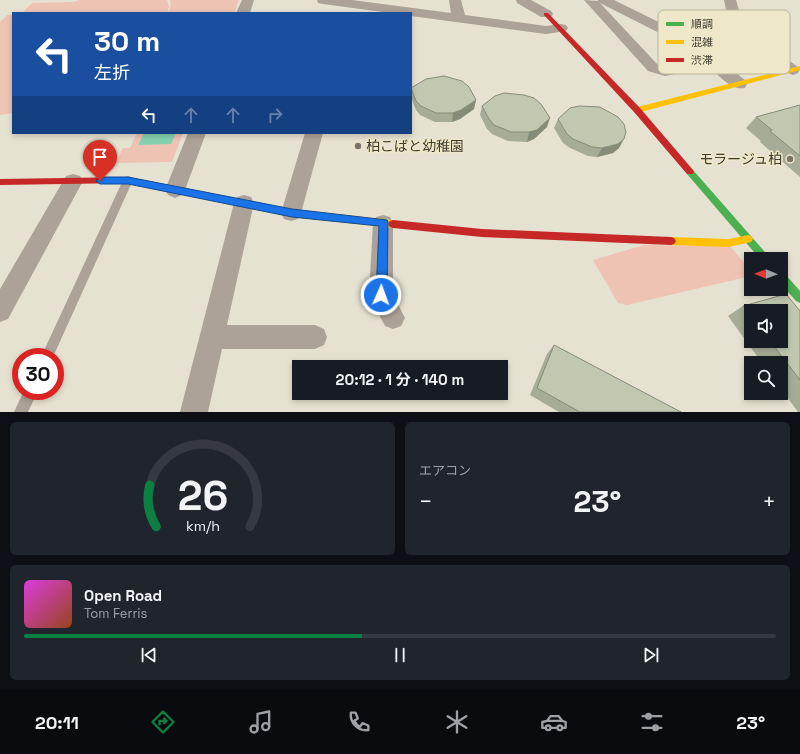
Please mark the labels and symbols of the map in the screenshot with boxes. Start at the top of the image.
legend [658,10,790,74]
text: 順調 [691,17,713,31]
text: 混雑 [691,35,713,49]
text: 渋滞 [691,53,713,67]
place label: 柏こばと幼稚園 [366,137,464,155]
pin [83,140,117,181]
marker: 柏こばと幼稚園 [353,141,363,151]
place label: モラージュ柏 [699,150,782,168]
marker: モラージュ柏 [785,154,795,164]
north arrow [744,252,788,296]
position arrow [360,274,402,316]
speed limit sign: 30 [12,348,64,400]

